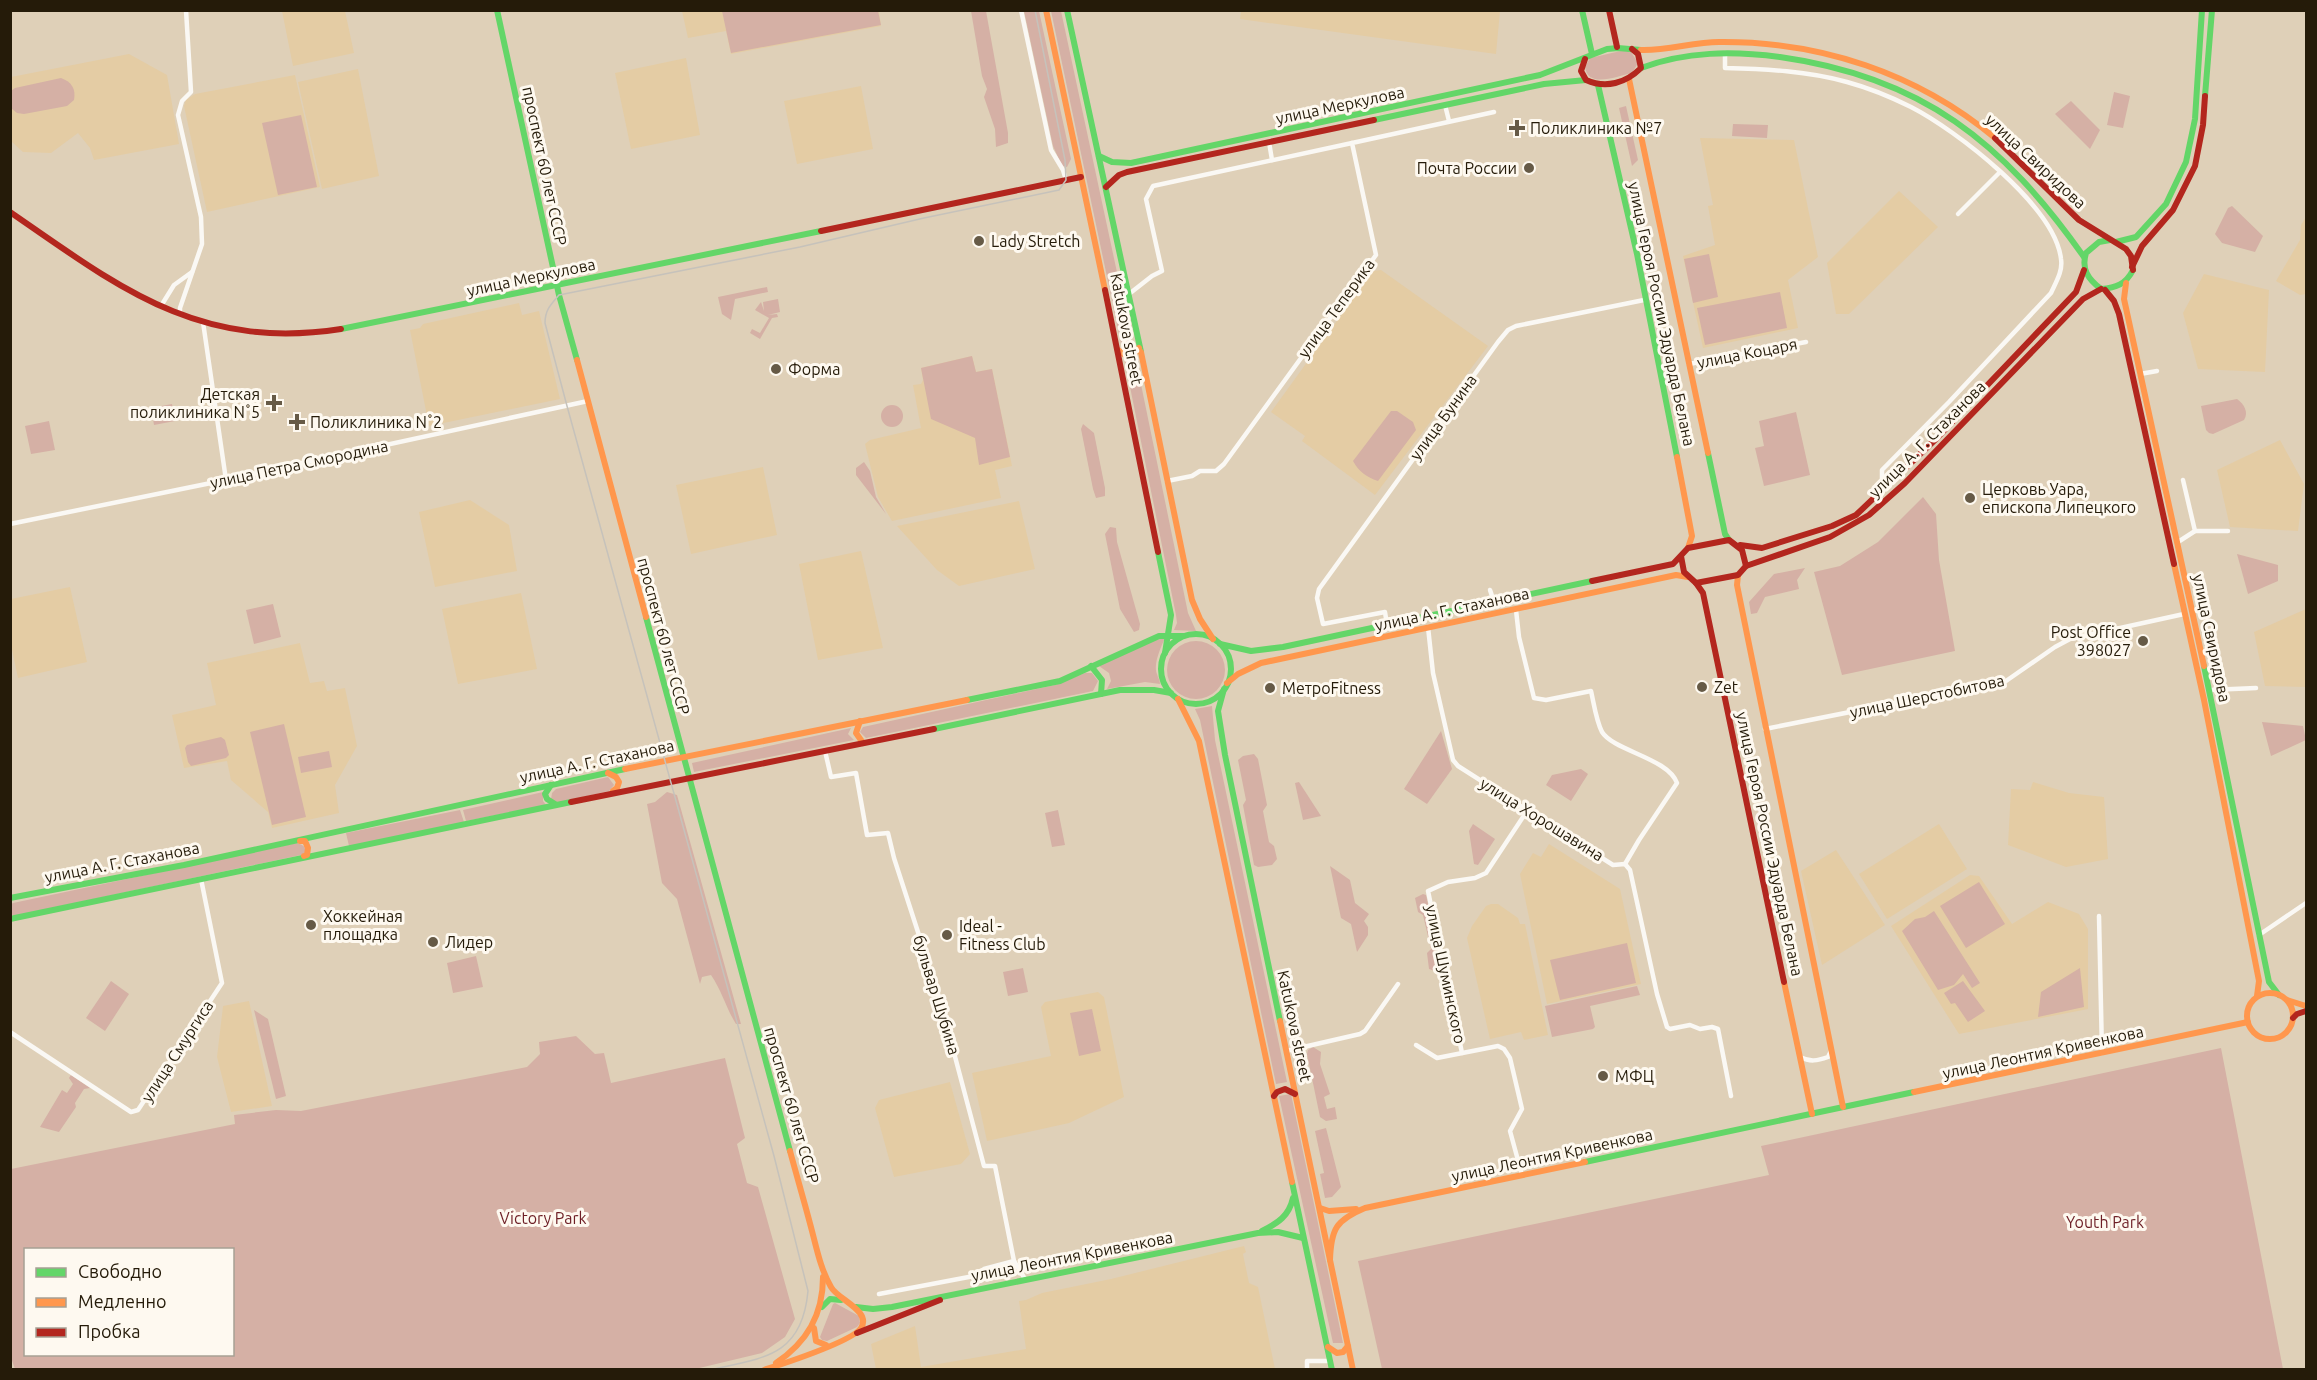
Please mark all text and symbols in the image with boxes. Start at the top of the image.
street label: улица Меркулова [1274,83,1406,127]
street label: проспект 60 лет СССР [519,85,571,247]
street label: улица Свиридова [1982,110,2090,212]
marker: Поликлиника №7 [1508,119,1526,137]
place label: Поликлиника №7 [1530,119,1662,137]
place label: Почта России [1417,159,1517,177]
marker: Почта России [1522,161,1536,175]
street label: улица Героя России Эдуарда Белана [1625,180,1699,448]
place label: Lady Stretch [991,232,1081,250]
marker: Lady Stretch [972,234,986,248]
street label: улица Меркулова [465,255,597,299]
street label: улица Теперика [1294,255,1378,361]
street label: Katukova street [1107,272,1147,387]
street label: улица Коцаря [1695,334,1799,372]
place label: Форма [788,360,840,378]
marker: Форма [769,362,783,376]
street label: улица Бунина [1406,371,1480,463]
street label: улица А. Г. Стаханова [1865,377,1989,501]
place label: Детская поликлиника N˚5 [130,385,260,421]
marker: Детская поликлиника N˚5 [265,394,283,412]
marker: Поликлиника N˚2 [288,413,306,431]
place label: Поликлиника N˚2 [310,413,442,431]
street label: улица Петра Смородина [208,436,390,492]
place label: Церковь Уара, епископа Липецкого [1982,480,2136,516]
marker: Церковь Уара, епископа Липецкого [1963,491,1977,505]
street label: проспект 60 лет СССР [634,556,694,716]
street label: улица Свиридова [2190,572,2234,704]
street label: улица А. Г. Стаханова [1373,584,1531,634]
place label: Post Office 398027 [2051,623,2131,659]
marker: Post Office 398027 [2136,634,2150,648]
street label: улица Шерстобитова [1848,671,2006,721]
place label: Zet [1714,678,1739,696]
place label: МетроFitness [1282,679,1381,697]
marker: Zet [1695,680,1709,694]
marker: МетроFitness [1263,681,1277,695]
street label: улица Героя России Эдуарда Белана [1733,710,1807,978]
street label: улица А. Г. Стаханова [518,736,676,786]
street label: улица Хорошавина [1477,774,1607,864]
street label: улица А. Г. Стаханова [43,838,201,886]
street label: улица Шуминского [1422,903,1470,1045]
place label: Хоккейная площадка [323,907,403,943]
place label: Ideal - Fitness Club [959,917,1046,953]
marker: Хоккейная площадка [304,918,318,932]
marker: Ideal - Fitness Club [940,928,954,942]
place label: Лидер [445,933,493,951]
street label: бульвар Шубина [910,933,964,1057]
marker: Лидер [426,935,440,949]
street label: Katukova street [1274,969,1316,1084]
street label: улица Смургиса [137,997,217,1105]
street label: улица Леонтия Кривенкова [1941,1022,2145,1082]
street label: проспект 60 лет СССР [761,1025,823,1185]
place label: МФЦ [1615,1067,1654,1085]
marker: МФЦ [1596,1069,1610,1083]
street label: улица Леонтия Кривенкова [1450,1125,1654,1185]
park label: Victory Park [499,1209,587,1227]
park label: Youth Park [2066,1213,2144,1231]
street label: улица Леонтия Кривенкова [970,1228,1174,1284]
legend [24,1248,234,1356]
text: Свободно [78,1261,162,1281]
text: Медленно [78,1291,167,1311]
text: Пробка [78,1321,141,1341]

